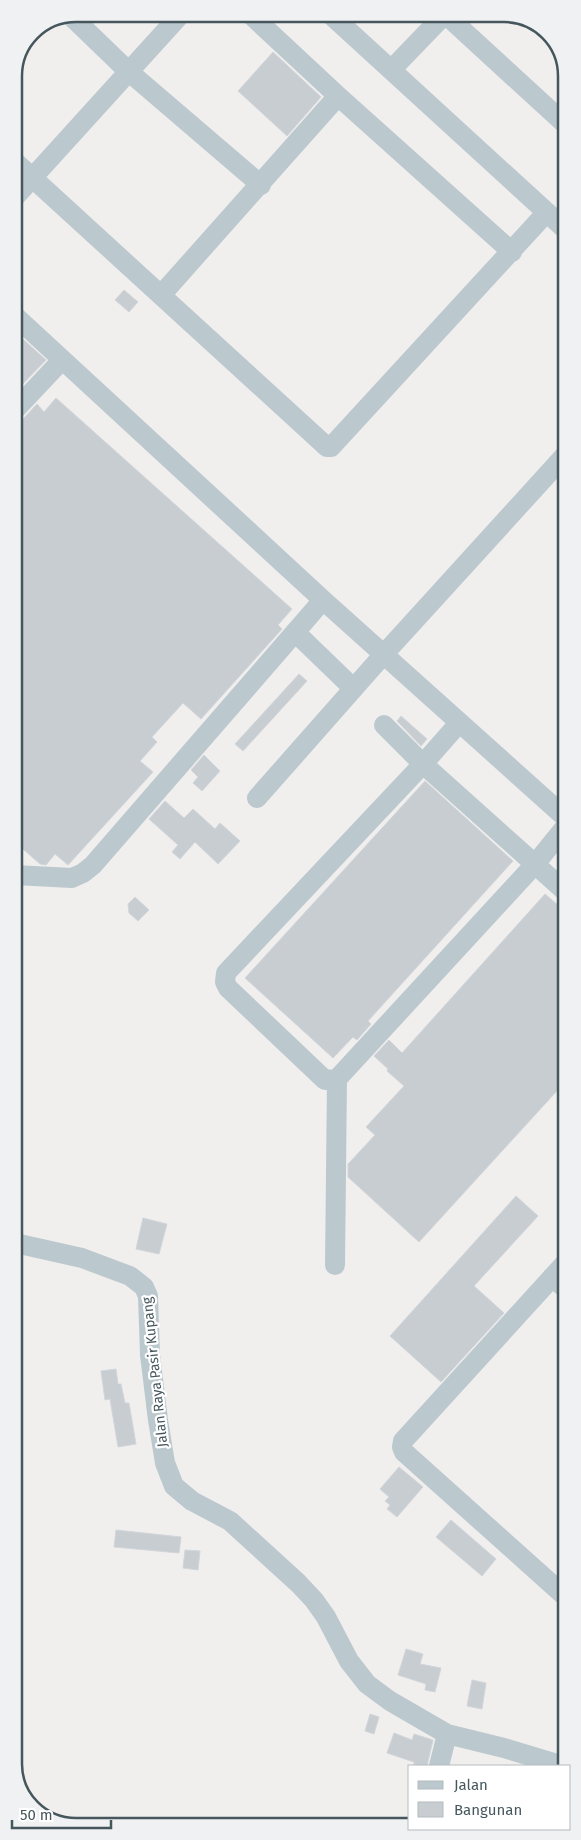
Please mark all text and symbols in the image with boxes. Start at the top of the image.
street label: Jalan Raya Pasir Kupang [139,1295,171,1448]
legend [408,1765,571,1830]
text: Jalan [454,1776,488,1794]
scale bar [12,1798,111,1830]
text: Bangunan [454,1801,522,1819]
text: 50 m [20,1806,53,1824]

